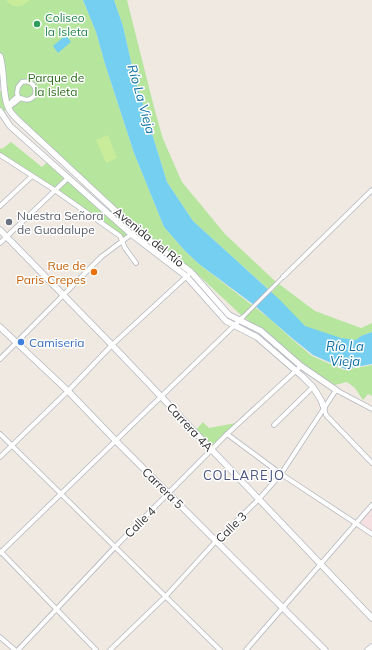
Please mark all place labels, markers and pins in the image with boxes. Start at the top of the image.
place label: Coliseo la Isleta [45,10,88,39]
marker: Coliseo la Isleta [32,19,42,29]
place label: Nuestra Señora de Guadalupe [17,208,104,237]
marker: Nuestra Señora de Guadalupe [4,217,14,227]
place label: Rue de Paris Crepes [16,258,86,287]
marker: Rue de Paris Crepes [89,267,99,277]
place label: Camiseria [29,335,85,350]
marker: Camiseria [16,337,26,347]

